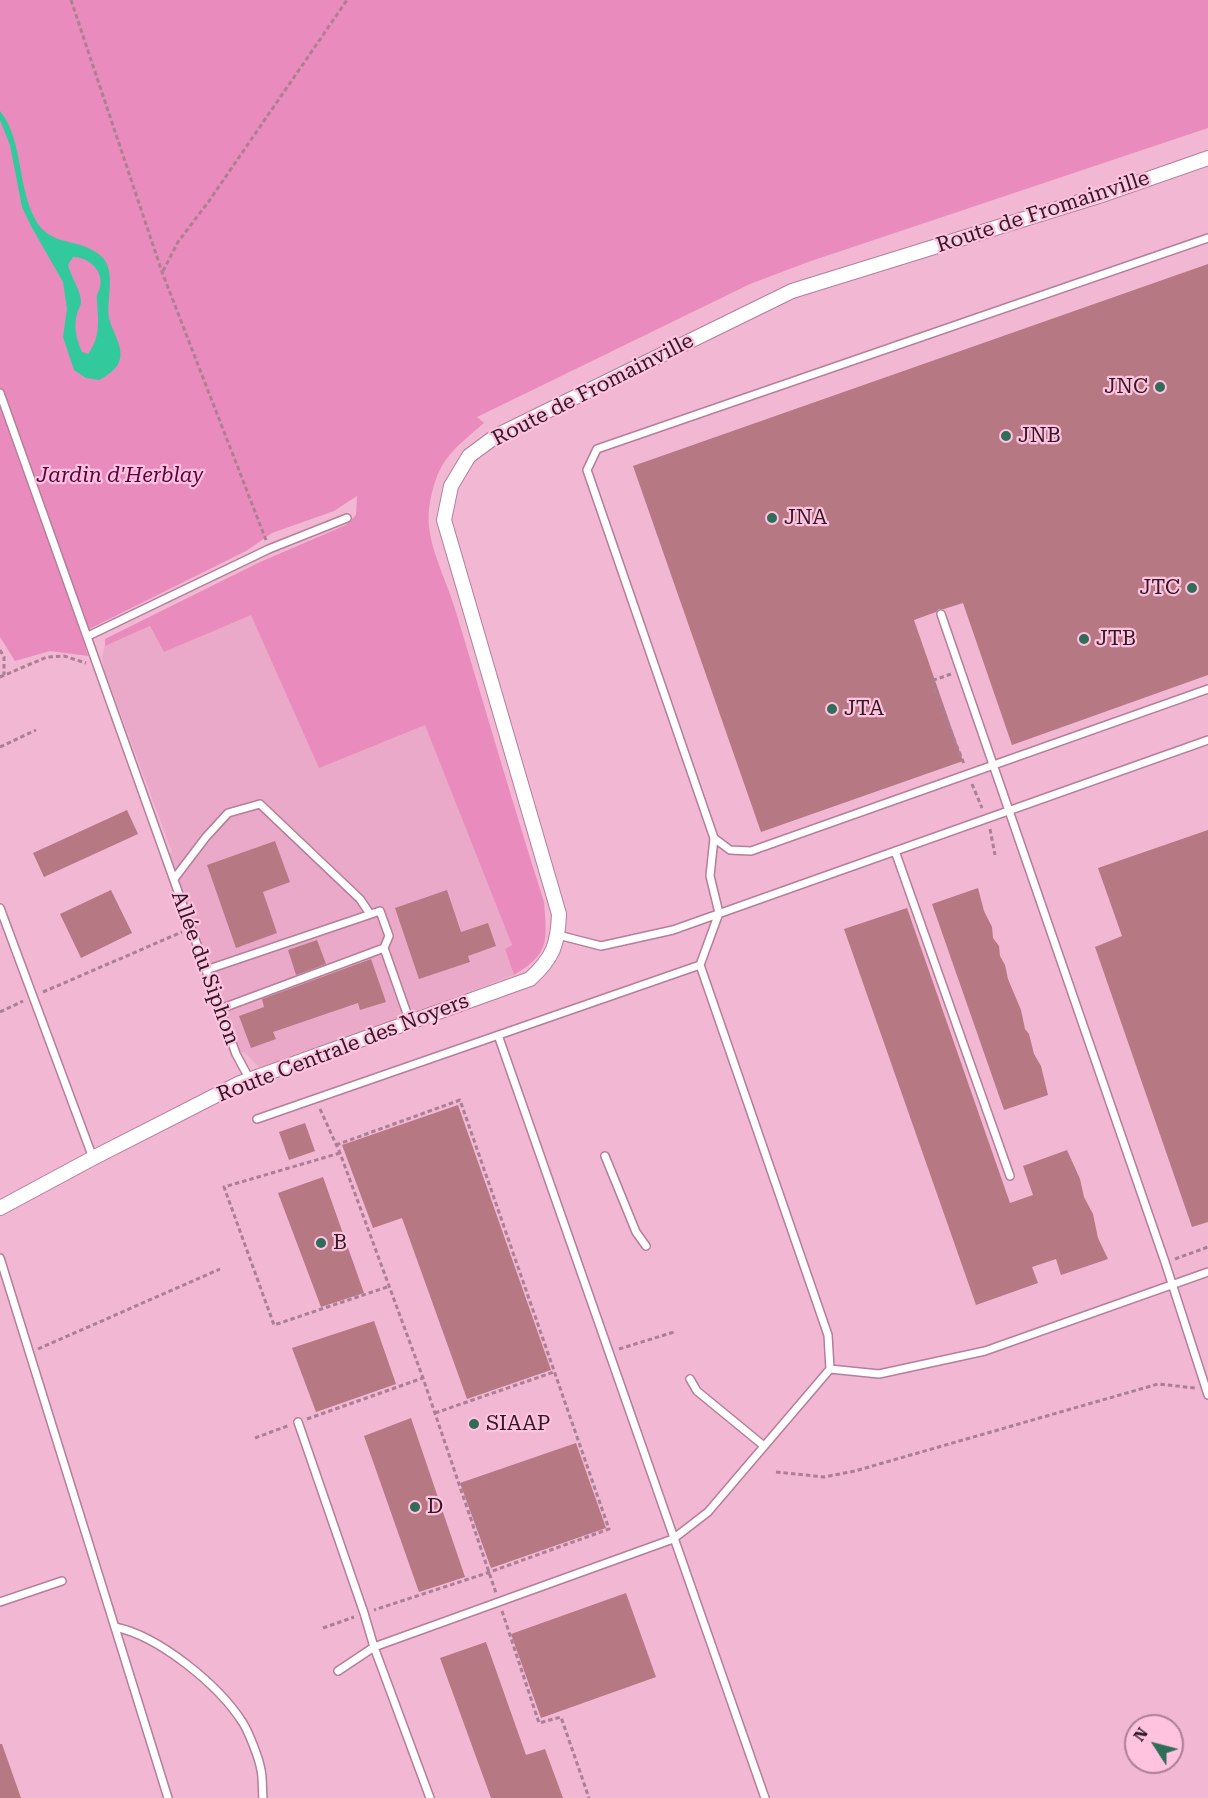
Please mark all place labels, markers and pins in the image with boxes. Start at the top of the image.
place label: JNC [1104,374,1148,400]
marker: JNC [1153,380,1167,394]
place label: JNB [1018,423,1061,449]
marker: JNB [999,429,1013,443]
place label: JNA [784,505,827,531]
marker: JNA [765,511,779,525]
place label: JTC [1139,575,1180,601]
marker: JTC [1185,581,1199,595]
place label: JTB [1096,626,1136,652]
marker: JTB [1077,632,1091,646]
place label: JTA [844,696,884,722]
marker: JTA [825,702,839,716]
place label: B [333,1230,347,1256]
marker: B [314,1236,328,1250]
place label: SIAAP [486,1411,550,1437]
marker: SIAAP [467,1417,481,1431]
place label: D [427,1494,443,1520]
marker: D [408,1500,422,1514]

